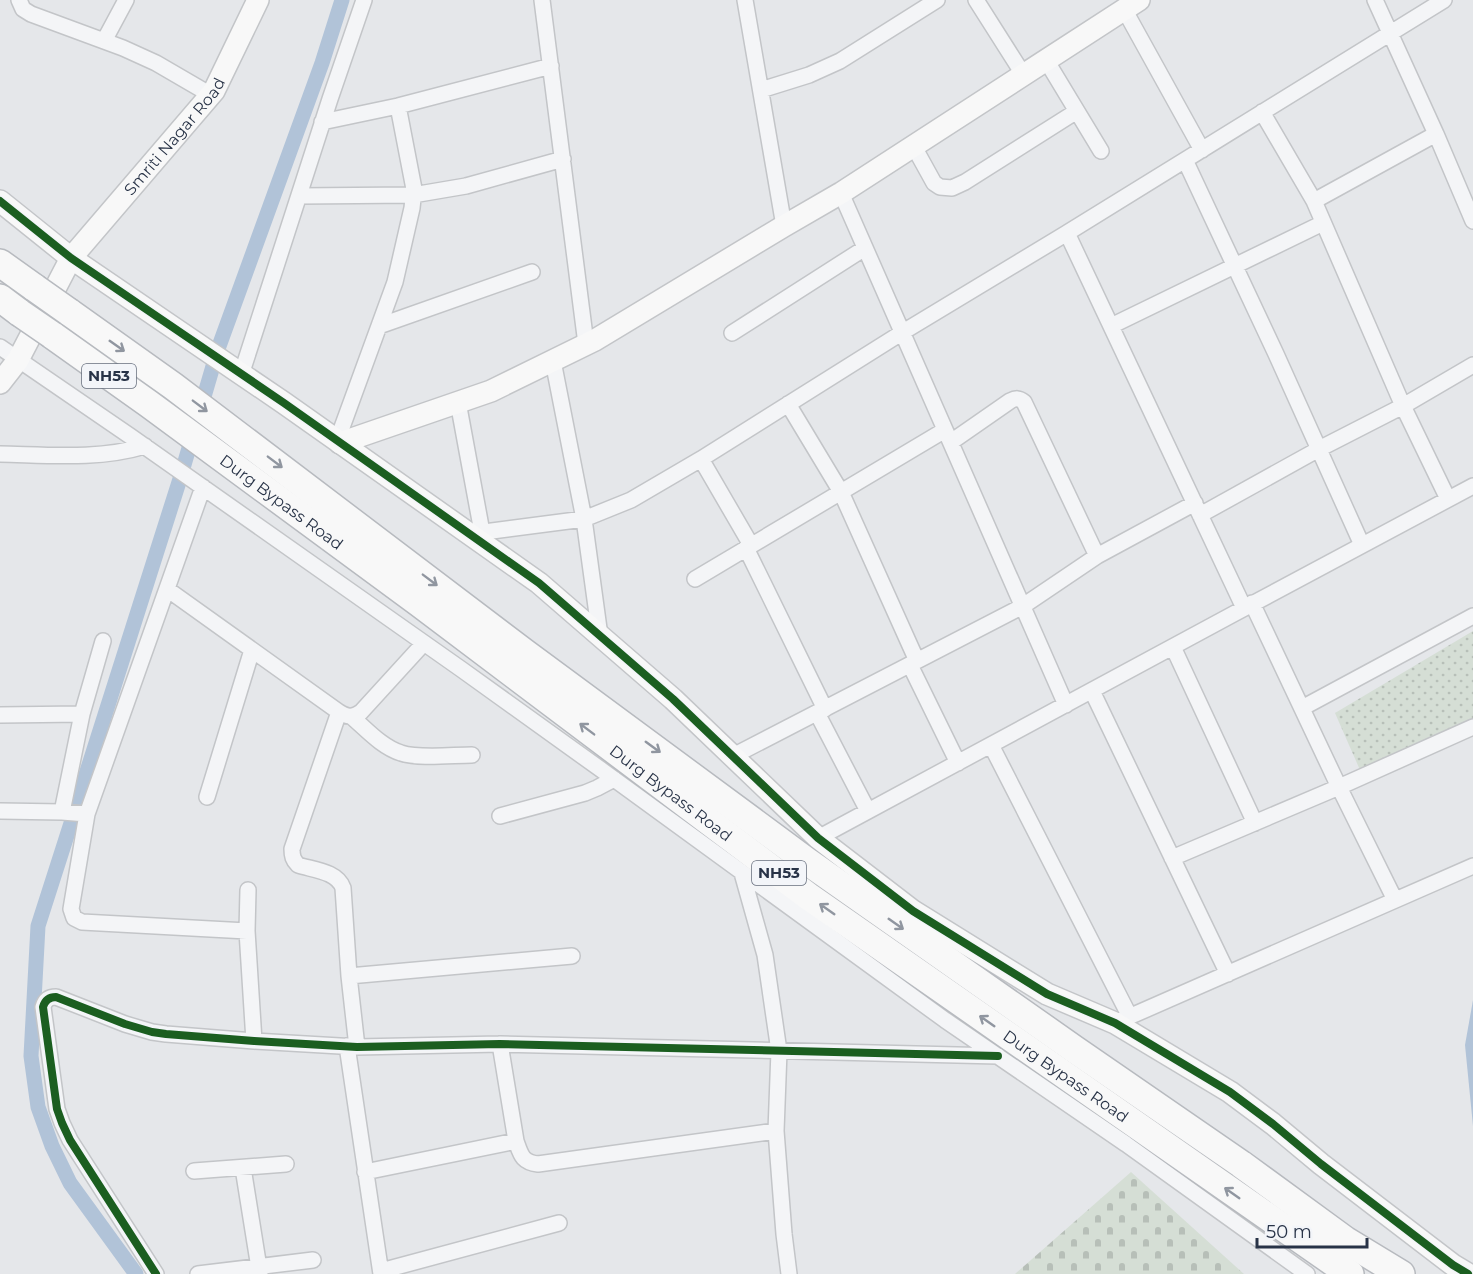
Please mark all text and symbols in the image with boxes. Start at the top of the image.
street label: Smriti Nagar Road [120,75,229,199]
one-way arrow [109,340,125,352]
road number: NH53 [82,364,136,388]
one-way arrow [192,400,208,413]
street label: Durg Bypass Road [216,451,347,554]
one-way arrow [266,456,282,468]
one-way arrow [421,574,437,587]
one-way arrow [579,723,595,736]
street label: Durg Bypass Road [606,741,736,845]
one-way arrow [644,741,660,754]
road number: NH53 [752,861,806,885]
one-way arrow [820,903,836,915]
one-way arrow [887,918,903,930]
one-way arrow [979,1015,995,1027]
street label: Durg Bypass Road [1000,1026,1132,1126]
one-way arrow [1225,1187,1241,1199]
scale bar [1257,1211,1366,1249]
text: 50 m [1266,1221,1312,1243]

